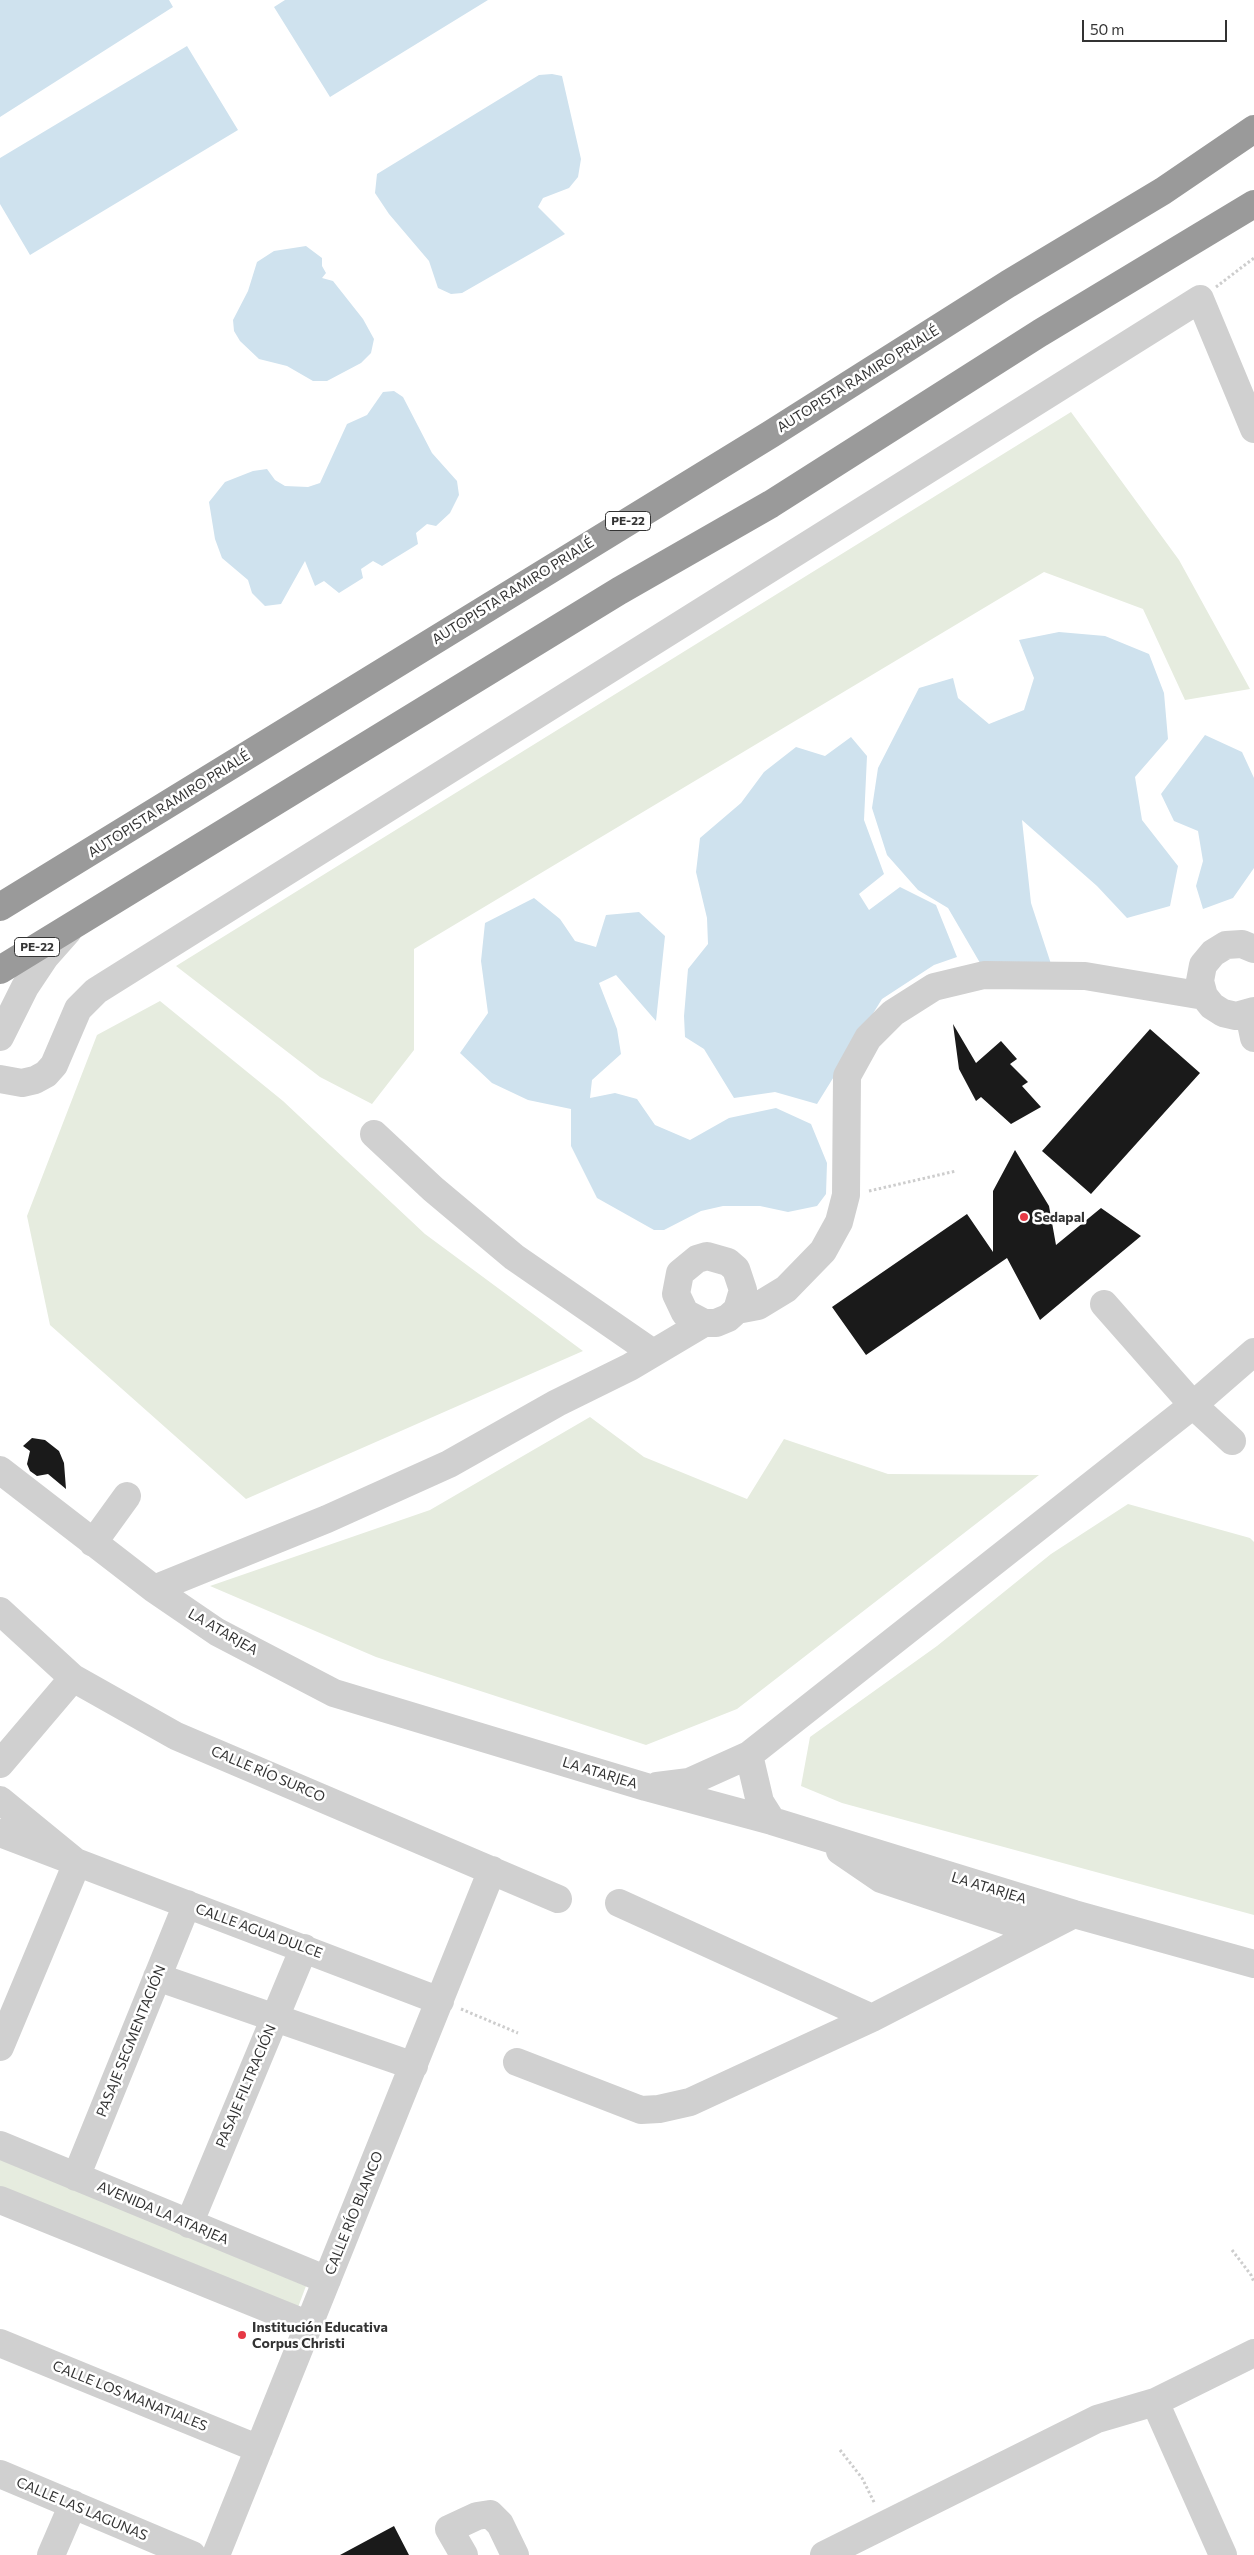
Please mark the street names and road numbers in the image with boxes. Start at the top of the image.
street label: AUTOPISTA RAMIRO PRIALÉ [774,322,942,436]
road number: PE-22 [606,512,650,530]
street label: AUTOPISTA RAMIRO PRIALÉ [429,534,597,648]
street label: AUTOPISTA RAMIRO PRIALÉ [85,747,253,861]
road number: PE-22 [15,938,60,956]
street label: LA ATARJEA [185,1605,261,1659]
street label: CALLE RÍO SURCO [208,1742,328,1806]
street label: LA ATARJEA [560,1754,640,1792]
street label: LA ATARJEA [949,1869,1029,1907]
street label: CALLE AGUA DULCE [193,1900,325,1962]
street label: PASAJE SEGMENTACIÓN [93,1963,169,2119]
street label: PASAJE FILTRACIÓN [212,2022,280,2150]
street label: CALLE RÍO BLANCO [321,2149,387,2277]
street label: AVENIDA LA ATARJEA [95,2178,231,2248]
street label: CALLE LOS MANATIALES [50,2357,210,2435]
street label: CALLE LAS LAGUNAS [14,2474,150,2544]

